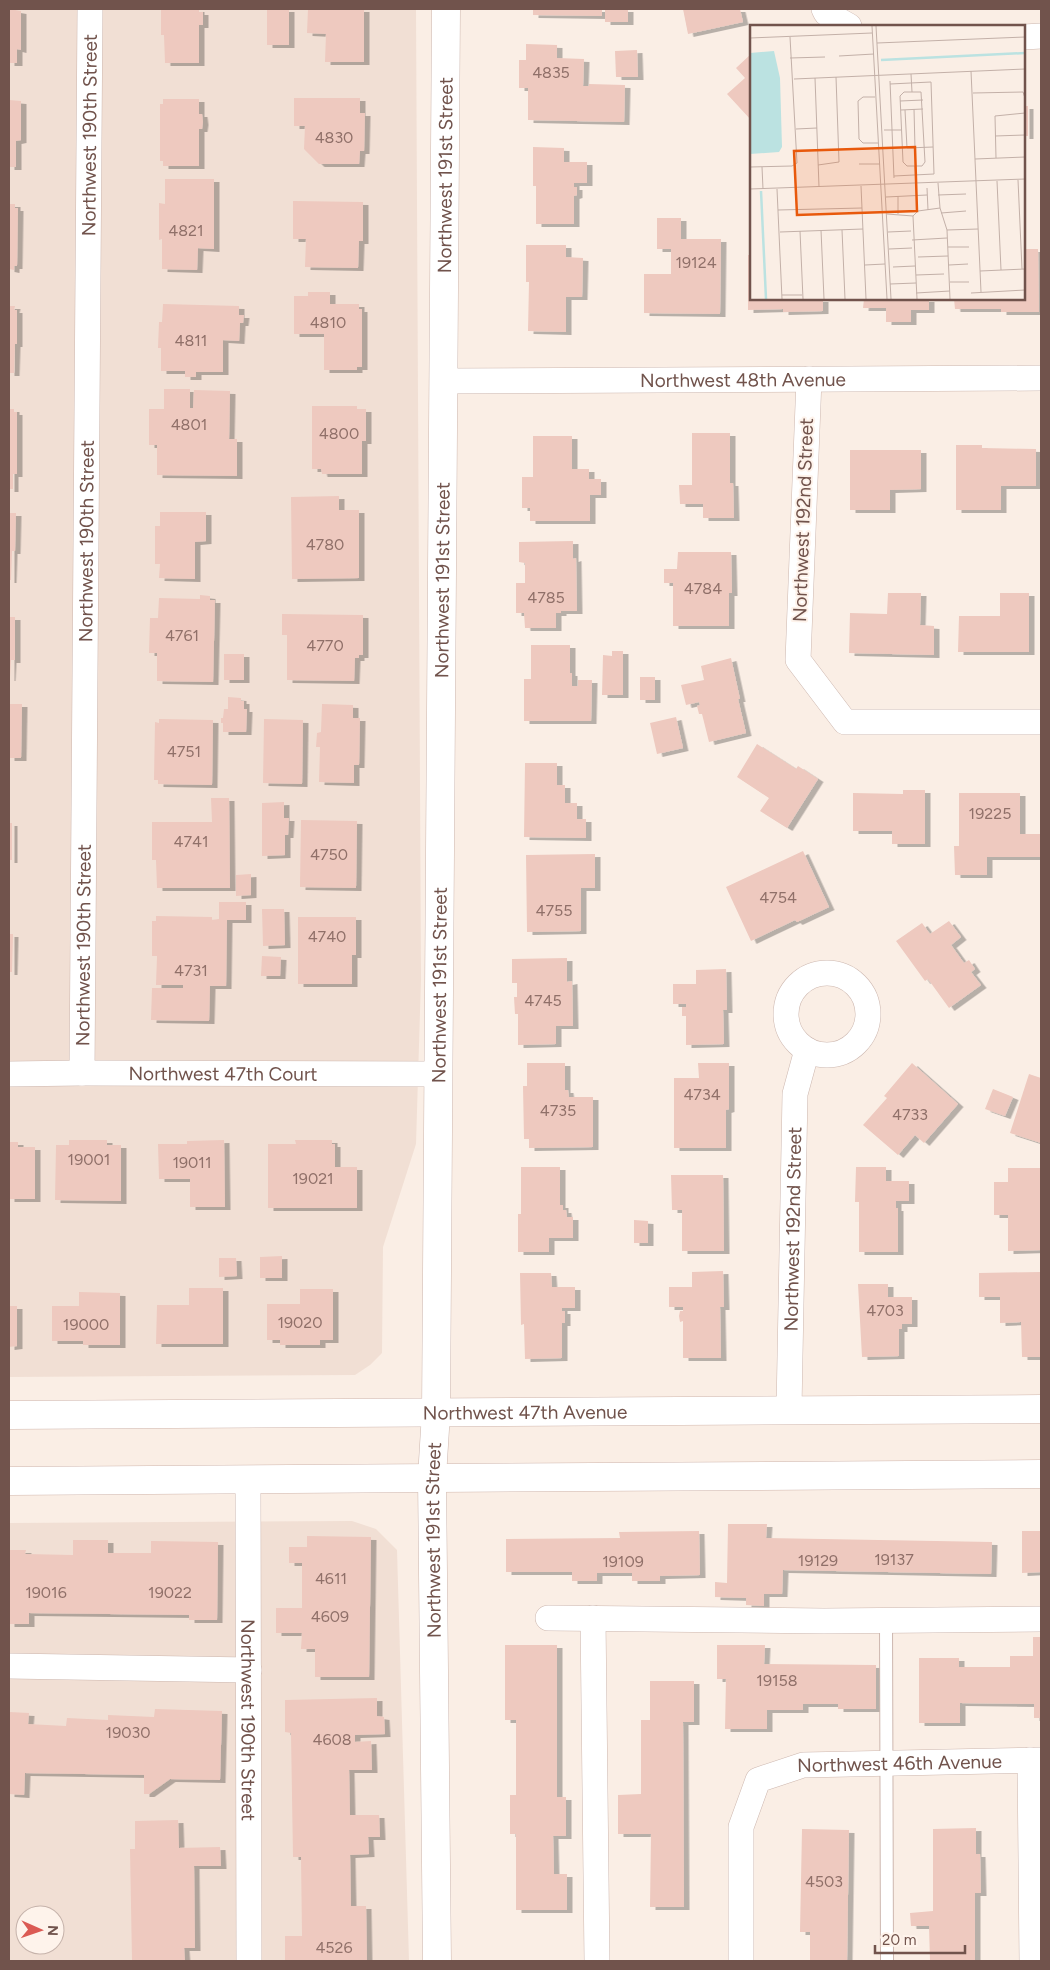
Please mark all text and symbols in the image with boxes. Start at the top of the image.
inset map [750,25,1025,300]
street label: Northwest 190th Street [77,34,101,236]
house number: 4835 [532,63,570,82]
street label: Northwest 191st Street [433,77,457,273]
house number: 4830 [315,128,353,147]
house number: 4821 [168,221,204,240]
house number: 19124 [675,253,717,272]
house number: 4810 [310,313,346,332]
house number: 4811 [175,331,207,350]
street label: Northwest 48th Avenue [640,367,846,392]
house number: 4801 [171,415,207,434]
street label: Northwest 192nd Street [788,417,818,623]
house number: 4800 [319,424,359,443]
street label: Northwest 190th Street [74,440,98,642]
street label: Northwest 191st Street [430,482,454,678]
house number: 4780 [306,535,344,554]
house number: 4784 [684,579,722,598]
house number: 4785 [527,588,565,607]
house number: 4761 [165,626,199,645]
house number: 4770 [306,636,344,655]
house number: 4751 [167,742,201,761]
house number: 19225 [969,804,1011,823]
house number: 4741 [173,832,209,851]
street label: Northwest 190th Street [71,844,95,1046]
house number: 4750 [310,845,348,864]
street label: Northwest 191st Street [427,887,451,1083]
house number: 4754 [759,888,797,907]
house number: 4755 [536,901,572,920]
house number: 4740 [308,927,346,946]
house number: 4731 [174,961,208,980]
house number: 4745 [524,991,562,1010]
street label: Northwest 47th Court [128,1062,318,1085]
house number: 4734 [683,1085,721,1104]
house number: 4735 [540,1101,576,1120]
house number: 4733 [892,1105,928,1124]
street label: Northwest 192nd Street [779,1127,806,1332]
house number: 19001 [68,1150,110,1169]
house number: 19011 [172,1153,212,1172]
house number: 19021 [292,1169,334,1188]
house number: 4703 [866,1301,904,1320]
house number: 19020 [277,1313,323,1332]
house number: 19000 [63,1315,109,1334]
street label: Northwest 47th Avenue [423,1400,627,1424]
street label: Northwest 191st Street [420,1441,446,1638]
house number: 19137 [874,1550,914,1569]
house number: 19129 [798,1551,838,1570]
house number: 19109 [602,1552,644,1571]
house number: 4611 [315,1569,347,1588]
house number: 19016 [25,1583,67,1602]
house number: 19022 [148,1583,192,1602]
house number: 4609 [311,1607,349,1626]
street label: Northwest 190th Street [237,1619,260,1821]
house number: 19158 [756,1671,798,1690]
house number: 19030 [106,1723,150,1742]
house number: 4608 [312,1730,352,1749]
street label: Northwest 46th Avenue [797,1749,1002,1777]
house number: 4503 [805,1872,843,1891]
north arrow [15,1905,65,1955]
scale bar [875,1922,965,1954]
text: N [44,1925,61,1936]
text: 20 m [882,1931,916,1949]
house number: 4526 [315,1938,353,1957]

